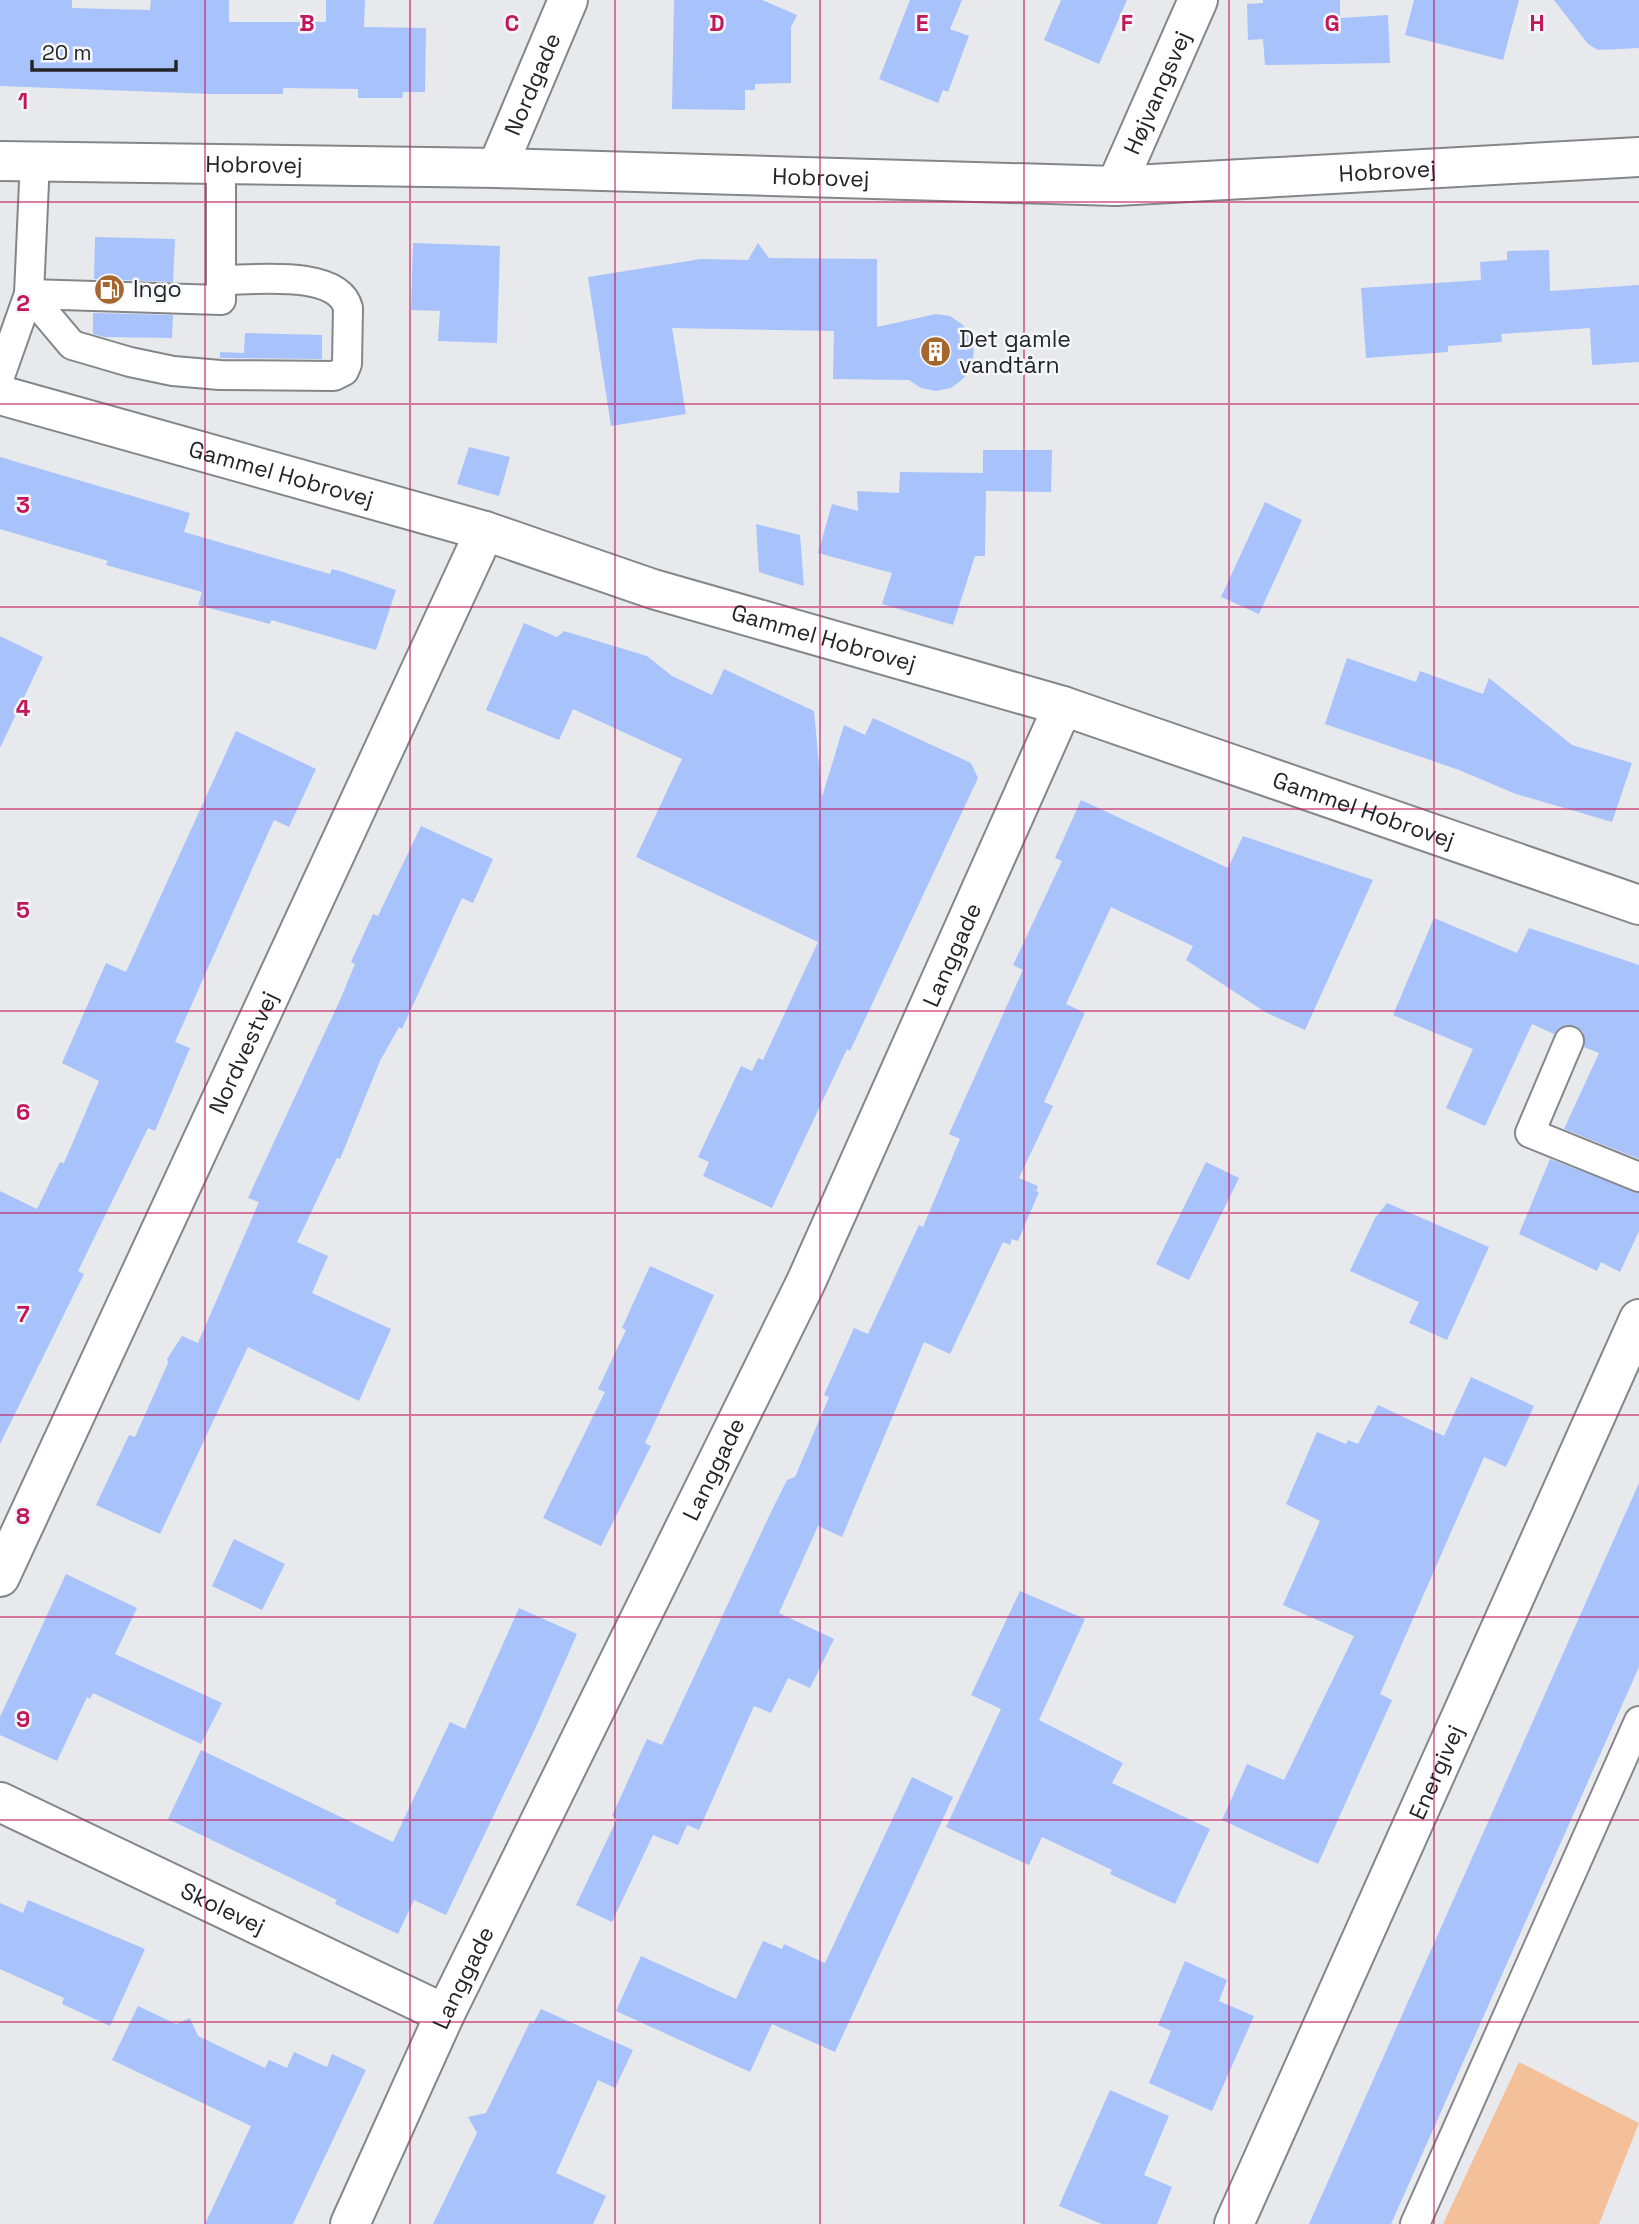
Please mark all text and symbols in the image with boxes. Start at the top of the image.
text: B [299,8,315,38]
text: C [505,8,519,38]
text: D [709,8,725,38]
text: E [916,8,928,38]
text: F [1121,8,1133,38]
text: G [1324,8,1340,38]
text: H [1529,8,1545,38]
street label: Højvangsvej [1117,26,1198,159]
scale bar [32,28,175,72]
street label: Nordgade [497,28,567,140]
text: 20 m [42,39,92,66]
text: 1 [18,86,28,116]
street label: Hobrovej [205,149,303,180]
street label: Hobrovej [1338,153,1437,189]
street label: Hobrovej [772,161,870,194]
fuel station icon: Ingo [93,272,127,306]
place label: Ingo [133,274,182,304]
text: 2 [16,288,30,318]
place label: Det gamle vandtårn [959,324,1071,380]
building icon: Det gamle vandtårn [919,335,953,369]
street label: Gammel Hobrovej [185,434,377,514]
text: 3 [16,490,30,520]
street label: Gammel Hobrovej [728,597,919,678]
text: 4 [16,693,31,723]
street label: Gammel Hobrovej [1269,765,1459,855]
text: 5 [16,895,30,925]
street label: Langgade [916,898,988,1011]
street label: Nordvestvej [202,987,284,1119]
text: 6 [16,1097,30,1127]
text: 7 [17,1299,30,1329]
street label: Langgade [676,1413,752,1525]
text: 8 [16,1501,30,1531]
text: 9 [16,1704,30,1734]
street label: Energivej [1402,1720,1470,1824]
street label: Skolevej [176,1875,270,1941]
street label: Langgade [425,1921,501,2034]

